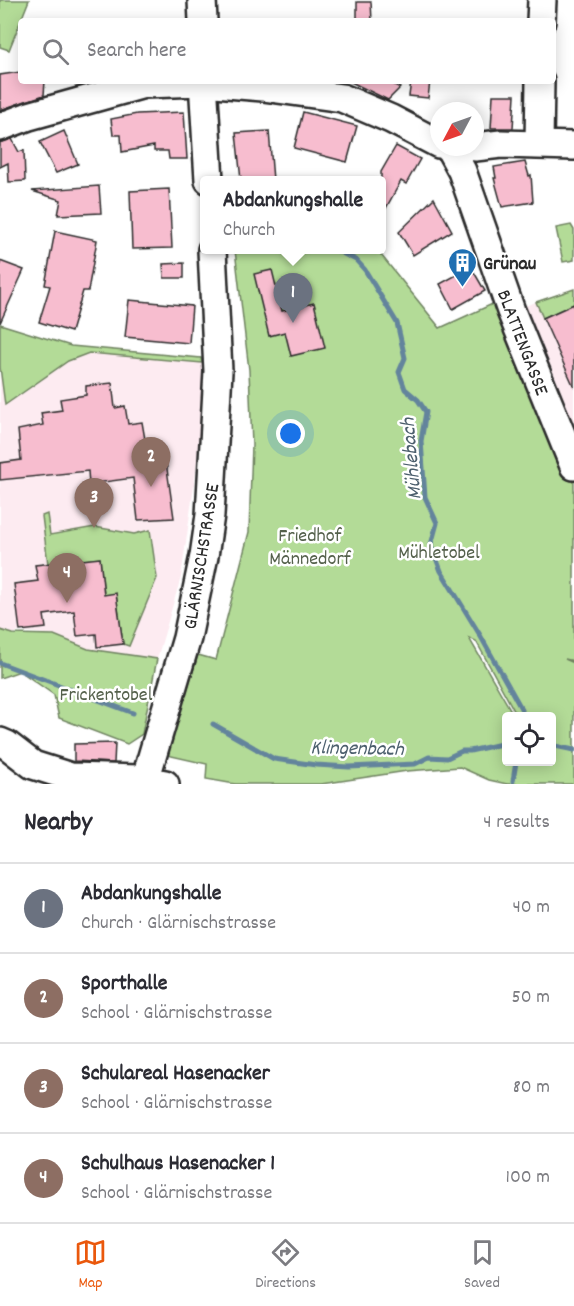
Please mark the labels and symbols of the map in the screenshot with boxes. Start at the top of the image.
north arrow [430,102,484,156]
building icon: Grünau [446,246,478,288]
place label: Grünau [483,251,536,279]
pin: 1 [274,274,312,323]
street label: BLATTENGASSE [488,286,554,400]
water label: Mühlebach [394,415,432,501]
your location [276,419,305,448]
pin: 2 [132,438,170,487]
pin: 3 [74,478,113,528]
street label: GLÄRNISCHSTRASSE [178,481,228,632]
park label: Friedhof Männedorf [269,523,352,574]
park label: Mühletobel [398,540,480,568]
pin: 4 [48,554,86,603]
park label: Frickentobel [60,682,153,710]
water label: Klingenbach [310,734,405,766]

